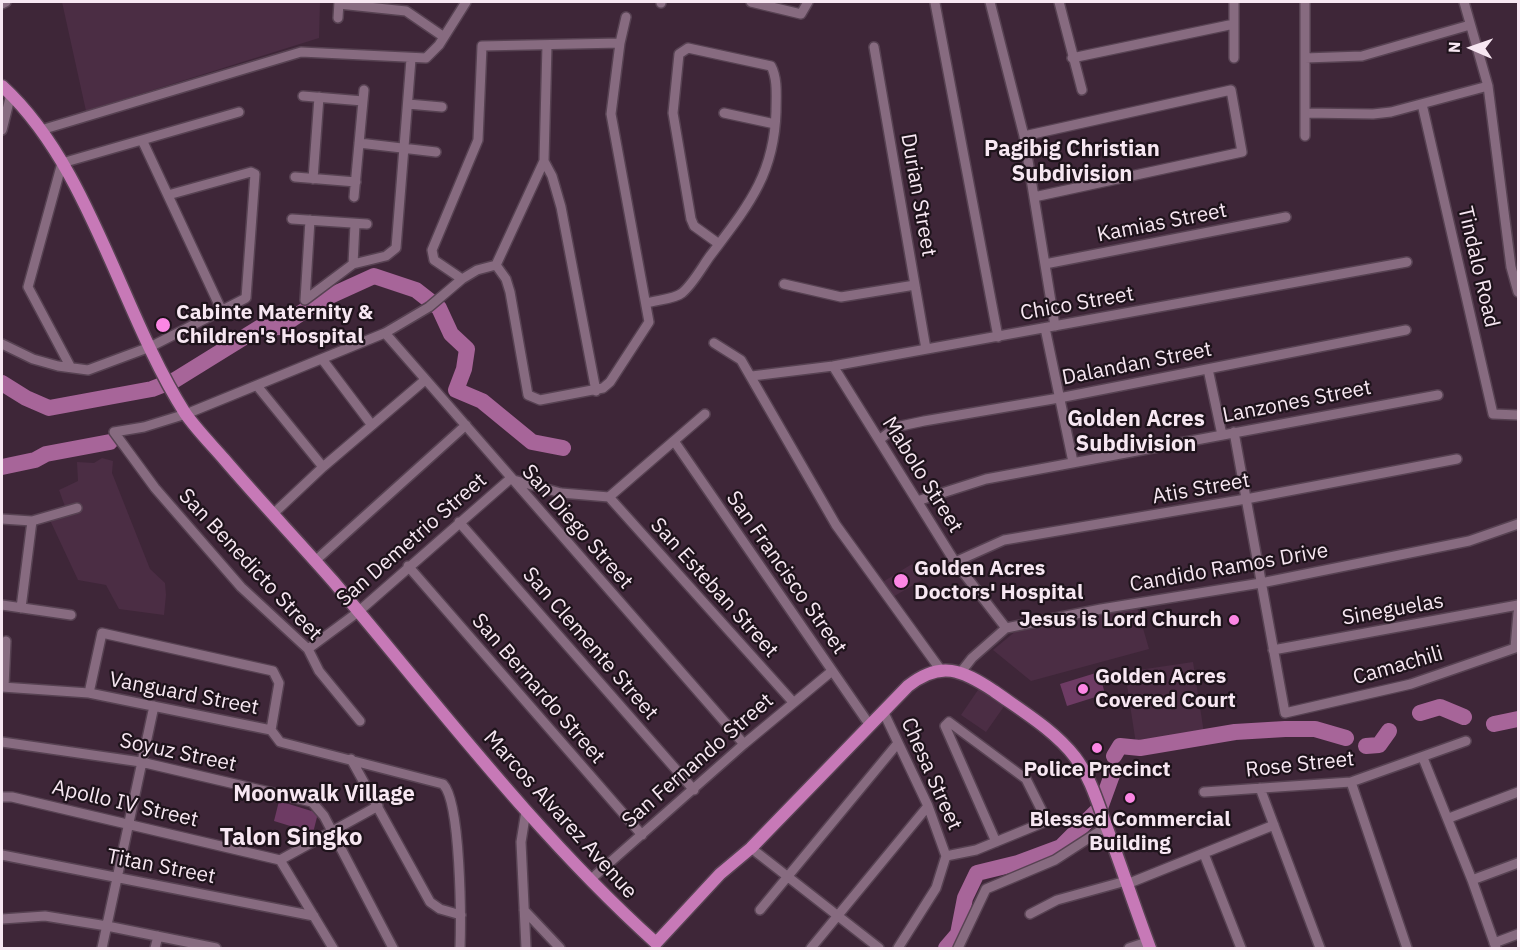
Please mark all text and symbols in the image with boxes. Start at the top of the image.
north arrow [1442,18,1502,78]
text: N [1444,41,1464,54]
street label: Durian Street [895,131,941,259]
district label: Pagibig Christian Subdivision [984,137,1160,188]
street label: Kamias Street [1095,198,1229,248]
street label: Tindalo Road [1452,204,1504,330]
street label: Chico Street [1018,282,1136,326]
place label: Cabinte Maternity & Children's Hospital [176,300,373,350]
marker: Cabinte Maternity & Children's Hospital [154,316,172,334]
street label: Dalandan Street [1060,337,1214,391]
street label: Lanzones Street [1220,375,1374,429]
district label: Golden Acres Subdivision [1067,407,1205,458]
street label: Mabolo Street [876,412,968,538]
street label: San Diego Street [516,460,638,594]
street label: San Demetrio Street [332,468,492,612]
street label: Atis Street [1150,468,1252,510]
street label: San Benedicto Street [173,484,327,646]
street label: San Francisco Street [720,487,852,659]
street label: San Esteban Street [645,513,783,663]
street label: Candido Ramos Drive [1128,538,1330,598]
place label: Golden Acres Doctors' Hospital [914,556,1083,606]
street label: San Clemente Street [517,563,663,725]
marker: Golden Acres Doctors' Hospital [892,572,910,590]
street label: Sineguelas [1340,589,1446,631]
place label: Jesus is Lord Church [1019,607,1222,633]
street label: San Bernardo Street [466,609,610,769]
marker: Jesus is Lord Church [1227,613,1241,627]
street label: Camachili [1350,641,1446,691]
place label: Golden Acres Covered Court [1095,664,1236,714]
street label: Vanguard Street [107,667,261,721]
marker: Golden Acres Covered Court [1076,682,1090,696]
street label: San Fernando Street [617,688,779,834]
street label: Chesa Street [895,714,967,834]
street label: Marcos Alvarez Avenue [478,726,642,904]
street label: Soyuz Street [117,728,239,778]
marker: Police Precinct [1090,741,1104,755]
street label: Rose Street [1244,747,1356,783]
place label: Police Precinct [1023,757,1171,783]
street label: Apollo IV Street [49,775,201,833]
district label: Moonwalk Village [233,782,415,808]
marker: Blessed Commercial Building [1123,791,1137,805]
place label: Blessed Commercial Building [1029,807,1231,857]
district label: Talon Singko [220,824,362,852]
street label: Titan Street [104,844,218,890]

